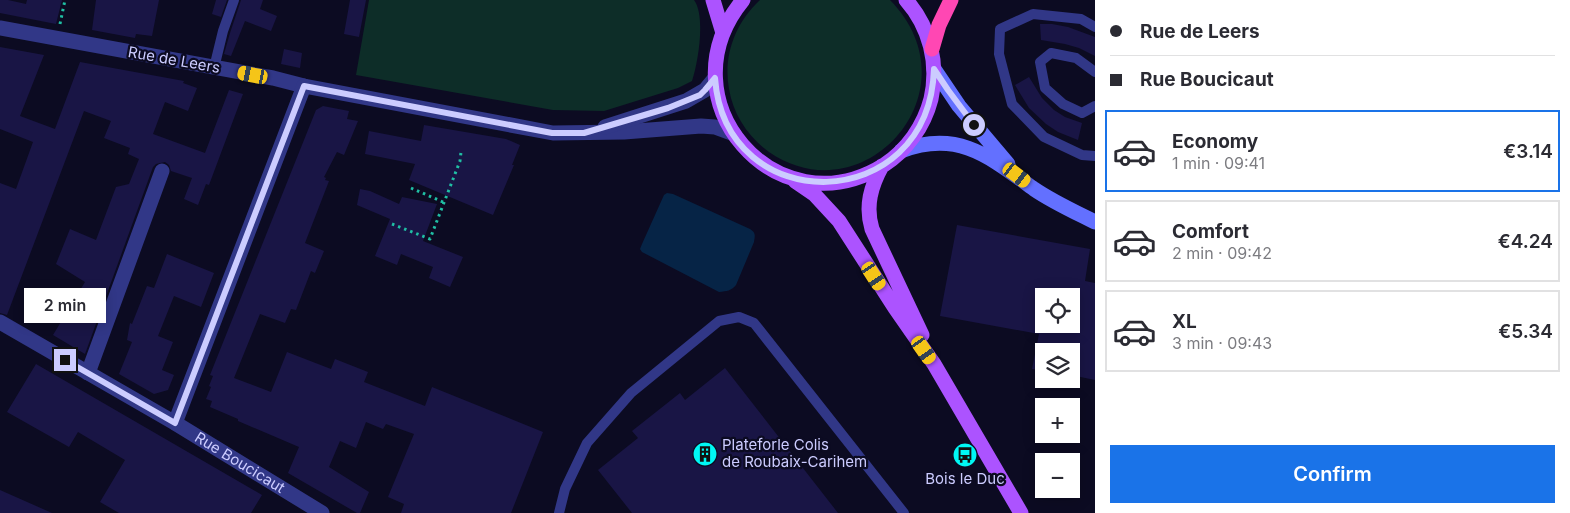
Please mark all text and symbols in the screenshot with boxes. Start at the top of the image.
text: Rue de Leers [1140,20,1260,43]
street label: Rue de Leers [127,42,222,77]
car [236,65,269,85]
text: Rue Boucicaut [1140,68,1274,91]
route start [963,114,985,136]
icon: car [1112,129,1157,174]
text: Economy [1172,130,1258,153]
text: €3.14 [1503,140,1553,163]
text: 1 min · 09:41 [1172,153,1265,173]
car [1000,160,1033,190]
icon: car [1112,219,1157,264]
text: Comfort [1172,220,1249,243]
text: €4.24 [1498,230,1553,253]
text: 2 min · 09:42 [1172,243,1272,263]
car [859,259,888,293]
callout: 2 min [24,288,106,322]
map controls [1035,288,1080,498]
button: locate [1035,288,1080,333]
text: 2 min [44,295,86,315]
icon: car [1112,309,1157,354]
text: XL [1172,310,1197,333]
text: €5.34 [1498,320,1553,343]
car [909,333,938,367]
text: 3 min · 09:43 [1172,333,1272,353]
button: layers [1035,343,1080,388]
route end [54,349,76,371]
button: + [1035,398,1080,443]
street label: Rue Boucicaut [191,427,289,497]
place label: Plateforle Colis de Roubaix-Carihem [722,435,867,471]
building icon: Plateforle Colis de Roubaix-Carihem [692,441,718,467]
bus stop icon: Bois le Duc [952,442,978,468]
button: Confirm [1110,445,1555,503]
button: − [1035,453,1080,498]
place label: Bois le Duc [925,469,1005,488]

